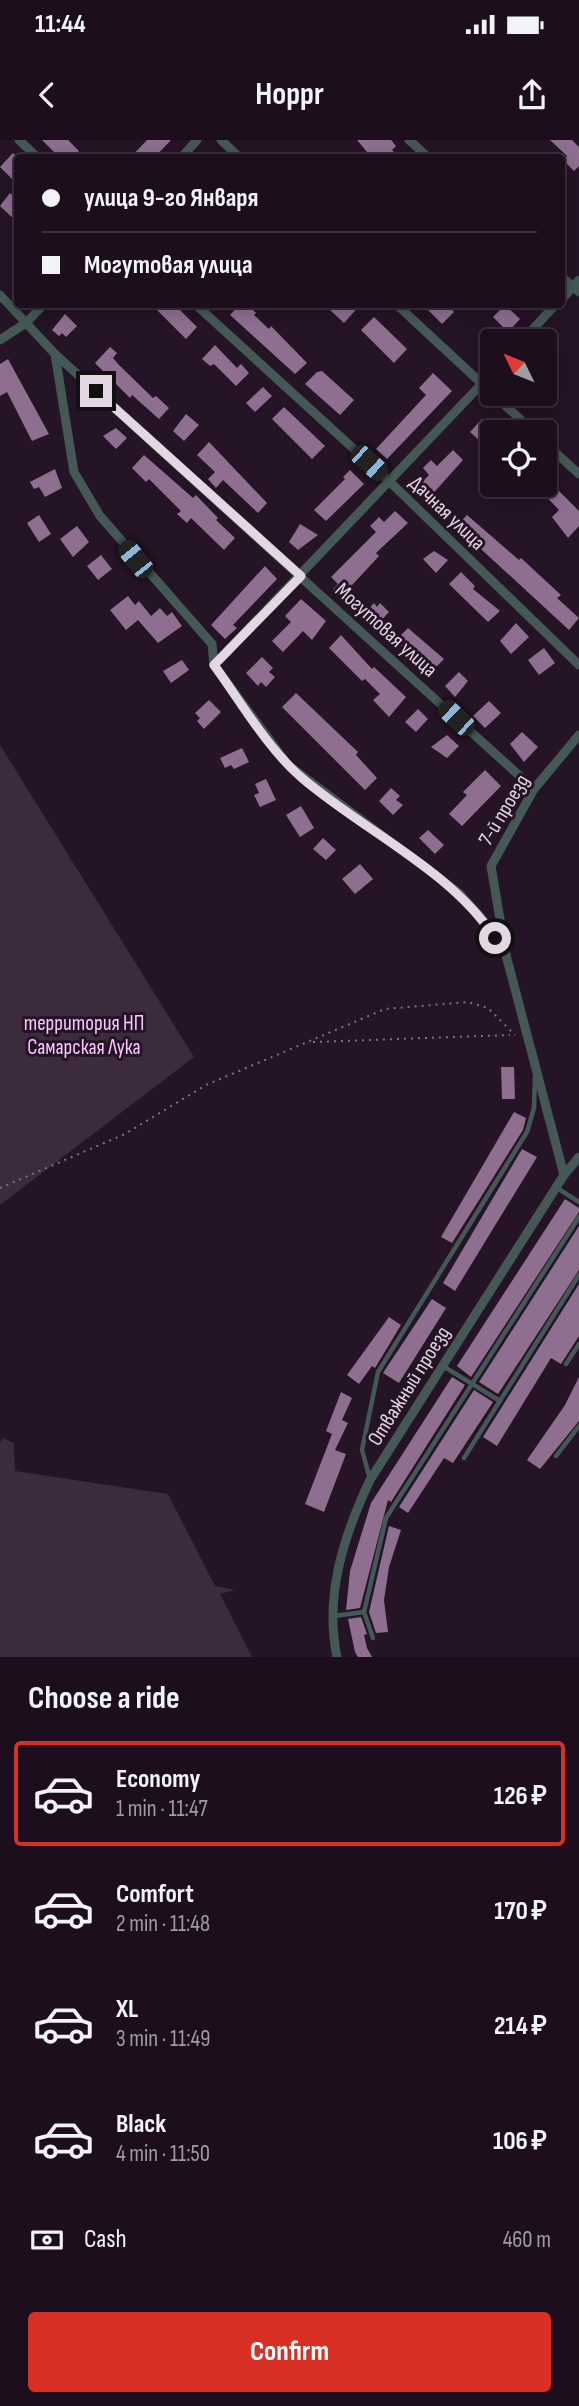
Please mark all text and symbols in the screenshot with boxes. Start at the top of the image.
text: 11:44 [35,9,85,40]
text: Hoppr [255,75,324,114]
icon: back [28,76,66,114]
icon: share [513,76,551,114]
text: улица 9-го Января [84,183,259,214]
text: Могутовая улица [84,250,253,281]
north arrow [480,329,556,406]
map controls [480,329,557,497]
route end [80,375,112,407]
button: locate [480,420,557,497]
car [347,441,392,485]
street label: Дачная улица [404,471,490,555]
car [114,536,157,582]
street label: Могутовая улица [330,578,442,682]
car [434,696,479,740]
street label: 7-й проезд [473,770,535,850]
route start [479,922,511,954]
park label: территория НП Самарская Лука [24,1011,144,1060]
street label: Отважный проезд [362,1322,456,1450]
text: Choose a ride [28,1679,180,1718]
icon: car [32,1762,95,1825]
text: Economy [116,1764,200,1795]
text: 126 ₽ [494,1781,547,1812]
text: 1 min · 11:47 [116,1795,208,1823]
icon: car [32,1877,95,1940]
text: Comfort [116,1879,194,1910]
text: 170 ₽ [494,1896,547,1927]
text: 2 min · 11:48 [116,1910,210,1938]
icon: car [32,1992,95,2055]
text: XL [116,1994,138,2025]
text: 214 ₽ [494,2011,547,2042]
text: 3 min · 11:49 [116,2025,210,2053]
icon: car [32,2107,95,2170]
text: Black [116,2109,166,2140]
text: 106 ₽ [493,2126,547,2157]
text: 4 min · 11:50 [116,2140,210,2168]
icon: cash [28,2221,66,2259]
text: Cash [84,2224,127,2255]
text: 460 m [503,2226,551,2254]
button: Confirm [28,2312,551,2392]

